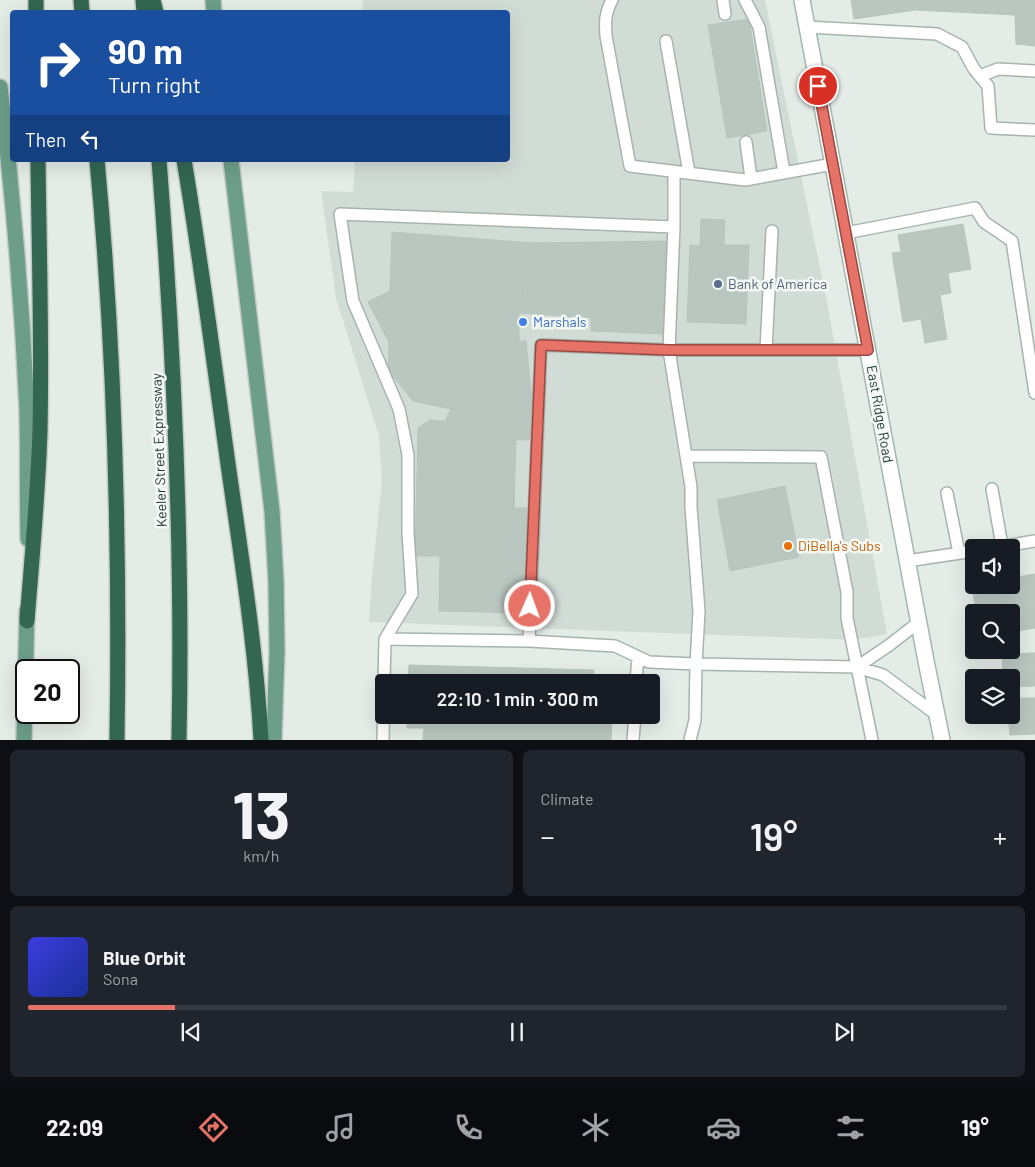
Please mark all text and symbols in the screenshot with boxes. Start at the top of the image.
text: 90 m [108,29,183,71]
icon: right [25,30,90,95]
pin [797,65,839,107]
text: Turn right [108,71,201,97]
icon: arrive [804,72,832,100]
icon: left [76,125,104,153]
text: Then [25,128,66,151]
place label: Bank of America [728,275,827,292]
marker: Bank of America [712,278,724,290]
place label: Marshals [533,313,587,330]
marker: Marshals [517,316,529,328]
street label: East Ridge Road [864,364,897,464]
street label: Keeler Street Expressway [147,372,170,527]
place label: DiBella's Subs [798,537,881,554]
map controls [965,539,1020,724]
button: sound [965,539,1020,594]
marker: DiBella's Subs [782,540,794,552]
position arrow [503,579,555,631]
button: search [965,604,1020,659]
speed limit sign: 20 [15,659,80,724]
button: layers [965,669,1020,724]
text: 22:10 · 1 min · 300 m [437,687,598,710]
text: 13 [232,774,290,852]
text: Climate [541,789,593,808]
text: 19° [750,813,798,859]
text: − [541,819,555,853]
text: + [993,819,1007,853]
text: km/h [243,846,279,865]
text: Blue Orbit [103,946,186,969]
text: Sona [103,969,138,988]
icon: previous [177,1018,205,1046]
icon: pause [503,1018,531,1046]
icon: next [830,1018,858,1046]
icon: directions [196,1110,231,1145]
icon: music [323,1110,358,1145]
icon: phone [451,1110,486,1145]
icon: climate [578,1110,613,1145]
icon: car [706,1110,741,1145]
icon: filters [833,1110,868,1145]
text: 22:09 [46,1114,103,1140]
text: 19° [961,1114,989,1140]

